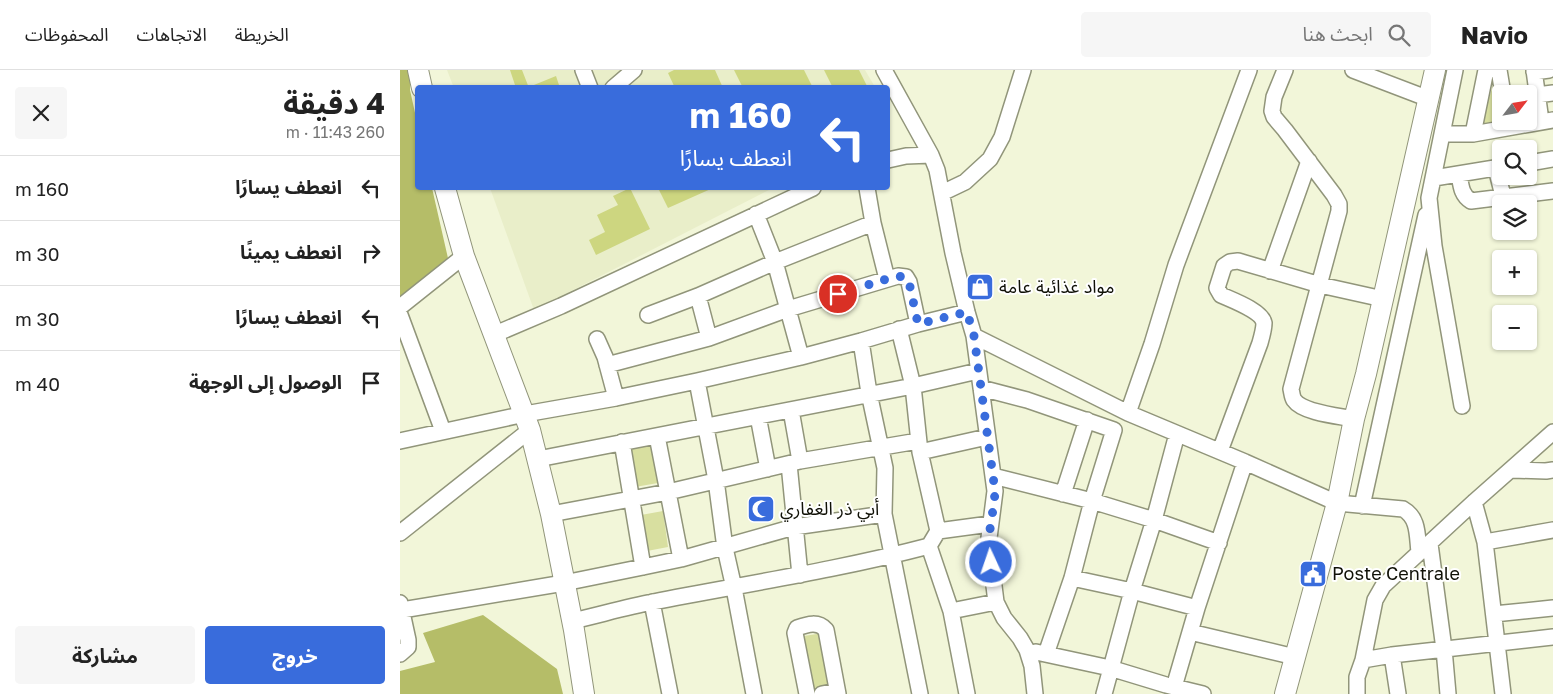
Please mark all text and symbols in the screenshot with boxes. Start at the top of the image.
search box [1081,12,1431,57]
text: Navio [1461,20,1528,49]
icon: search [1385,21,1413,49]
text: ابحث هنا [1303,22,1373,45]
text: المحفوظات [25,23,109,45]
text: الاتجاهات [137,23,207,45]
text: الخريطة [235,23,289,45]
text: 4 دقيقة [283,85,385,121]
north arrow [1492,85,1538,130]
map controls [1492,85,1537,350]
button: close [15,87,67,139]
text: 160 m [690,94,792,136]
icon: left [810,105,875,170]
text: 260 m · 11:43 [286,122,385,142]
button: search [1492,140,1537,185]
text: انعطف يسارًا [680,144,792,171]
icon: left [357,174,385,202]
text: انعطف يسارًا [235,175,342,198]
text: 160 m [15,177,69,200]
button: layers [1492,195,1537,240]
icon: right [357,239,385,267]
text: انعطف يمينًا [240,240,342,263]
text: 30 m [15,242,60,265]
button: + [1492,250,1537,295]
shop icon: مواد غذائية عامة [965,272,995,302]
pin [817,273,859,315]
place label: مواد غذائية عامة [999,275,1115,298]
icon: arrive [824,280,852,308]
icon: left [357,304,385,332]
text: انعطف يسارًا [235,305,342,328]
button: − [1492,305,1537,350]
text: 30 m [15,307,60,330]
icon: arrive [357,369,385,397]
text: الوصول إلى الوجهة [189,370,342,393]
text: 40 m [15,372,60,395]
mosque icon: أبي ذر الغفاري [746,494,776,524]
place label: أبي ذر الغفاري [780,497,879,522]
position arrow [964,535,1016,587]
public building icon: Poste Centrale [1298,559,1328,589]
place label: Poste Centrale [1332,562,1460,584]
button: مشاركة [15,626,195,684]
button: خروج [205,626,385,684]

